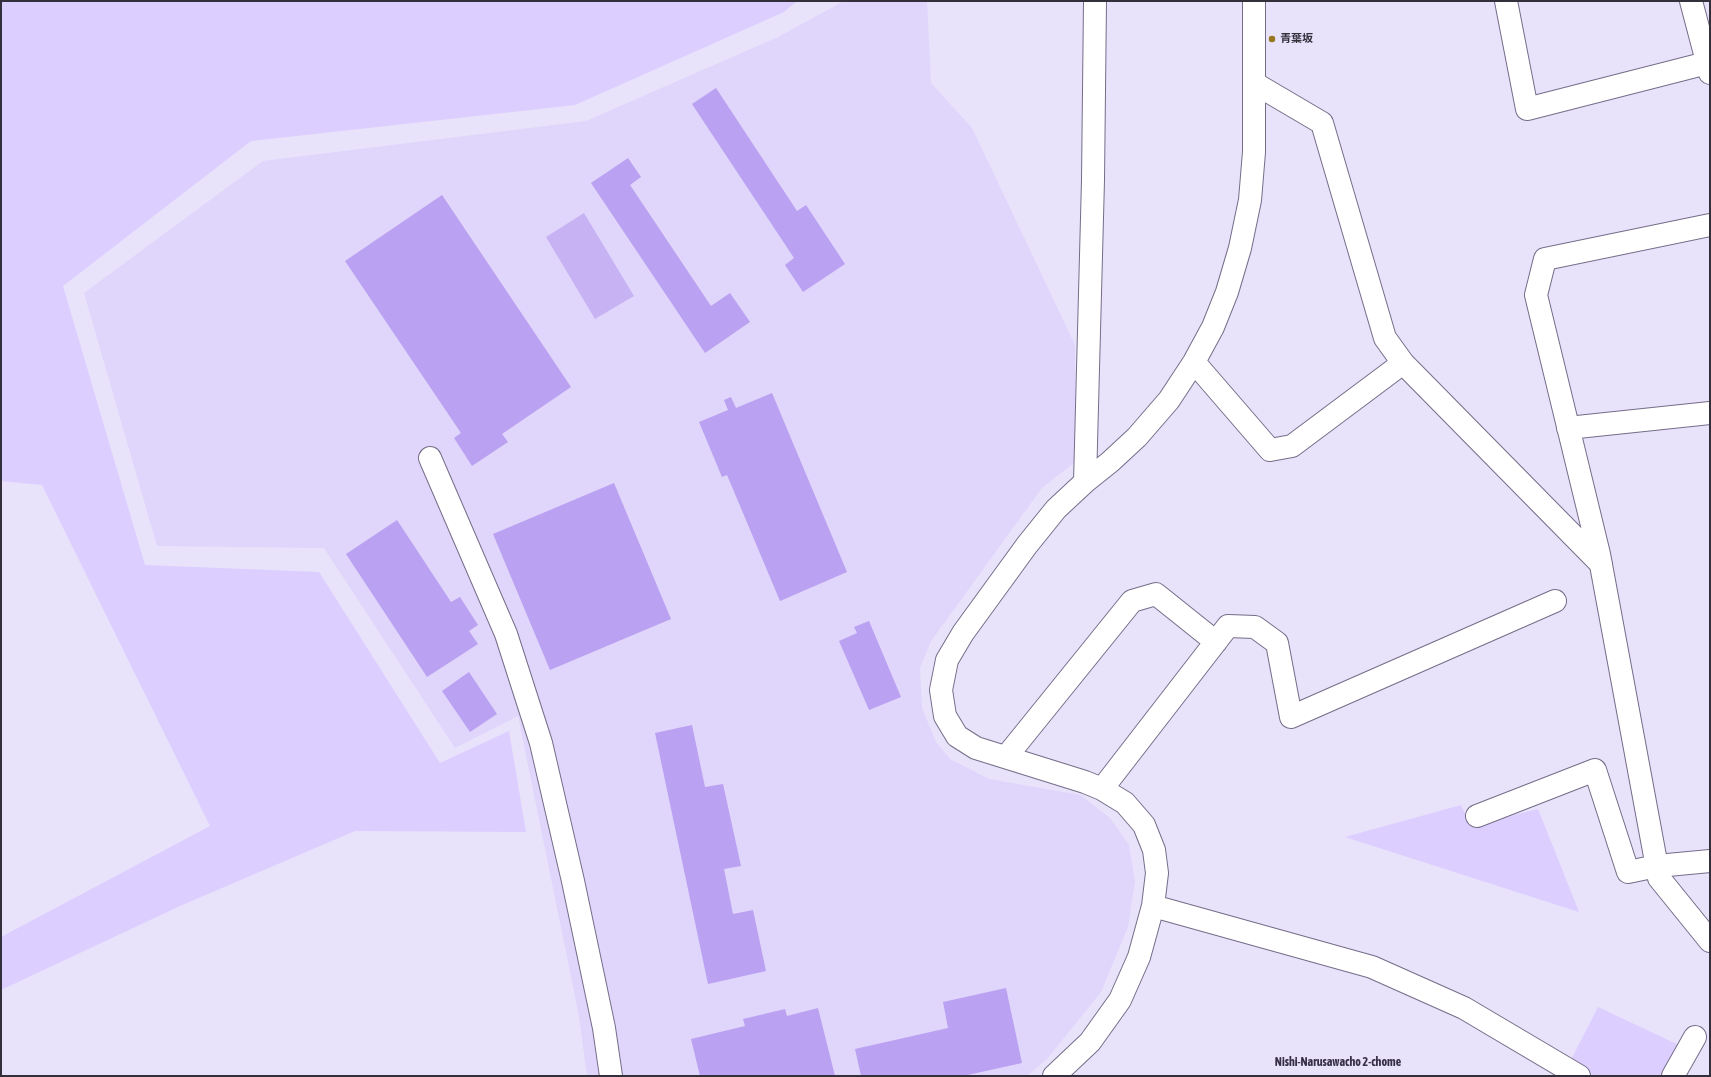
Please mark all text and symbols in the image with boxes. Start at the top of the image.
place label: 青葉坂 [1280,32,1313,46]
marker: 青葉坂 [1267,34,1277,44]
district label: Nishi-Narusawacho 2-chome [1275,1055,1401,1069]

